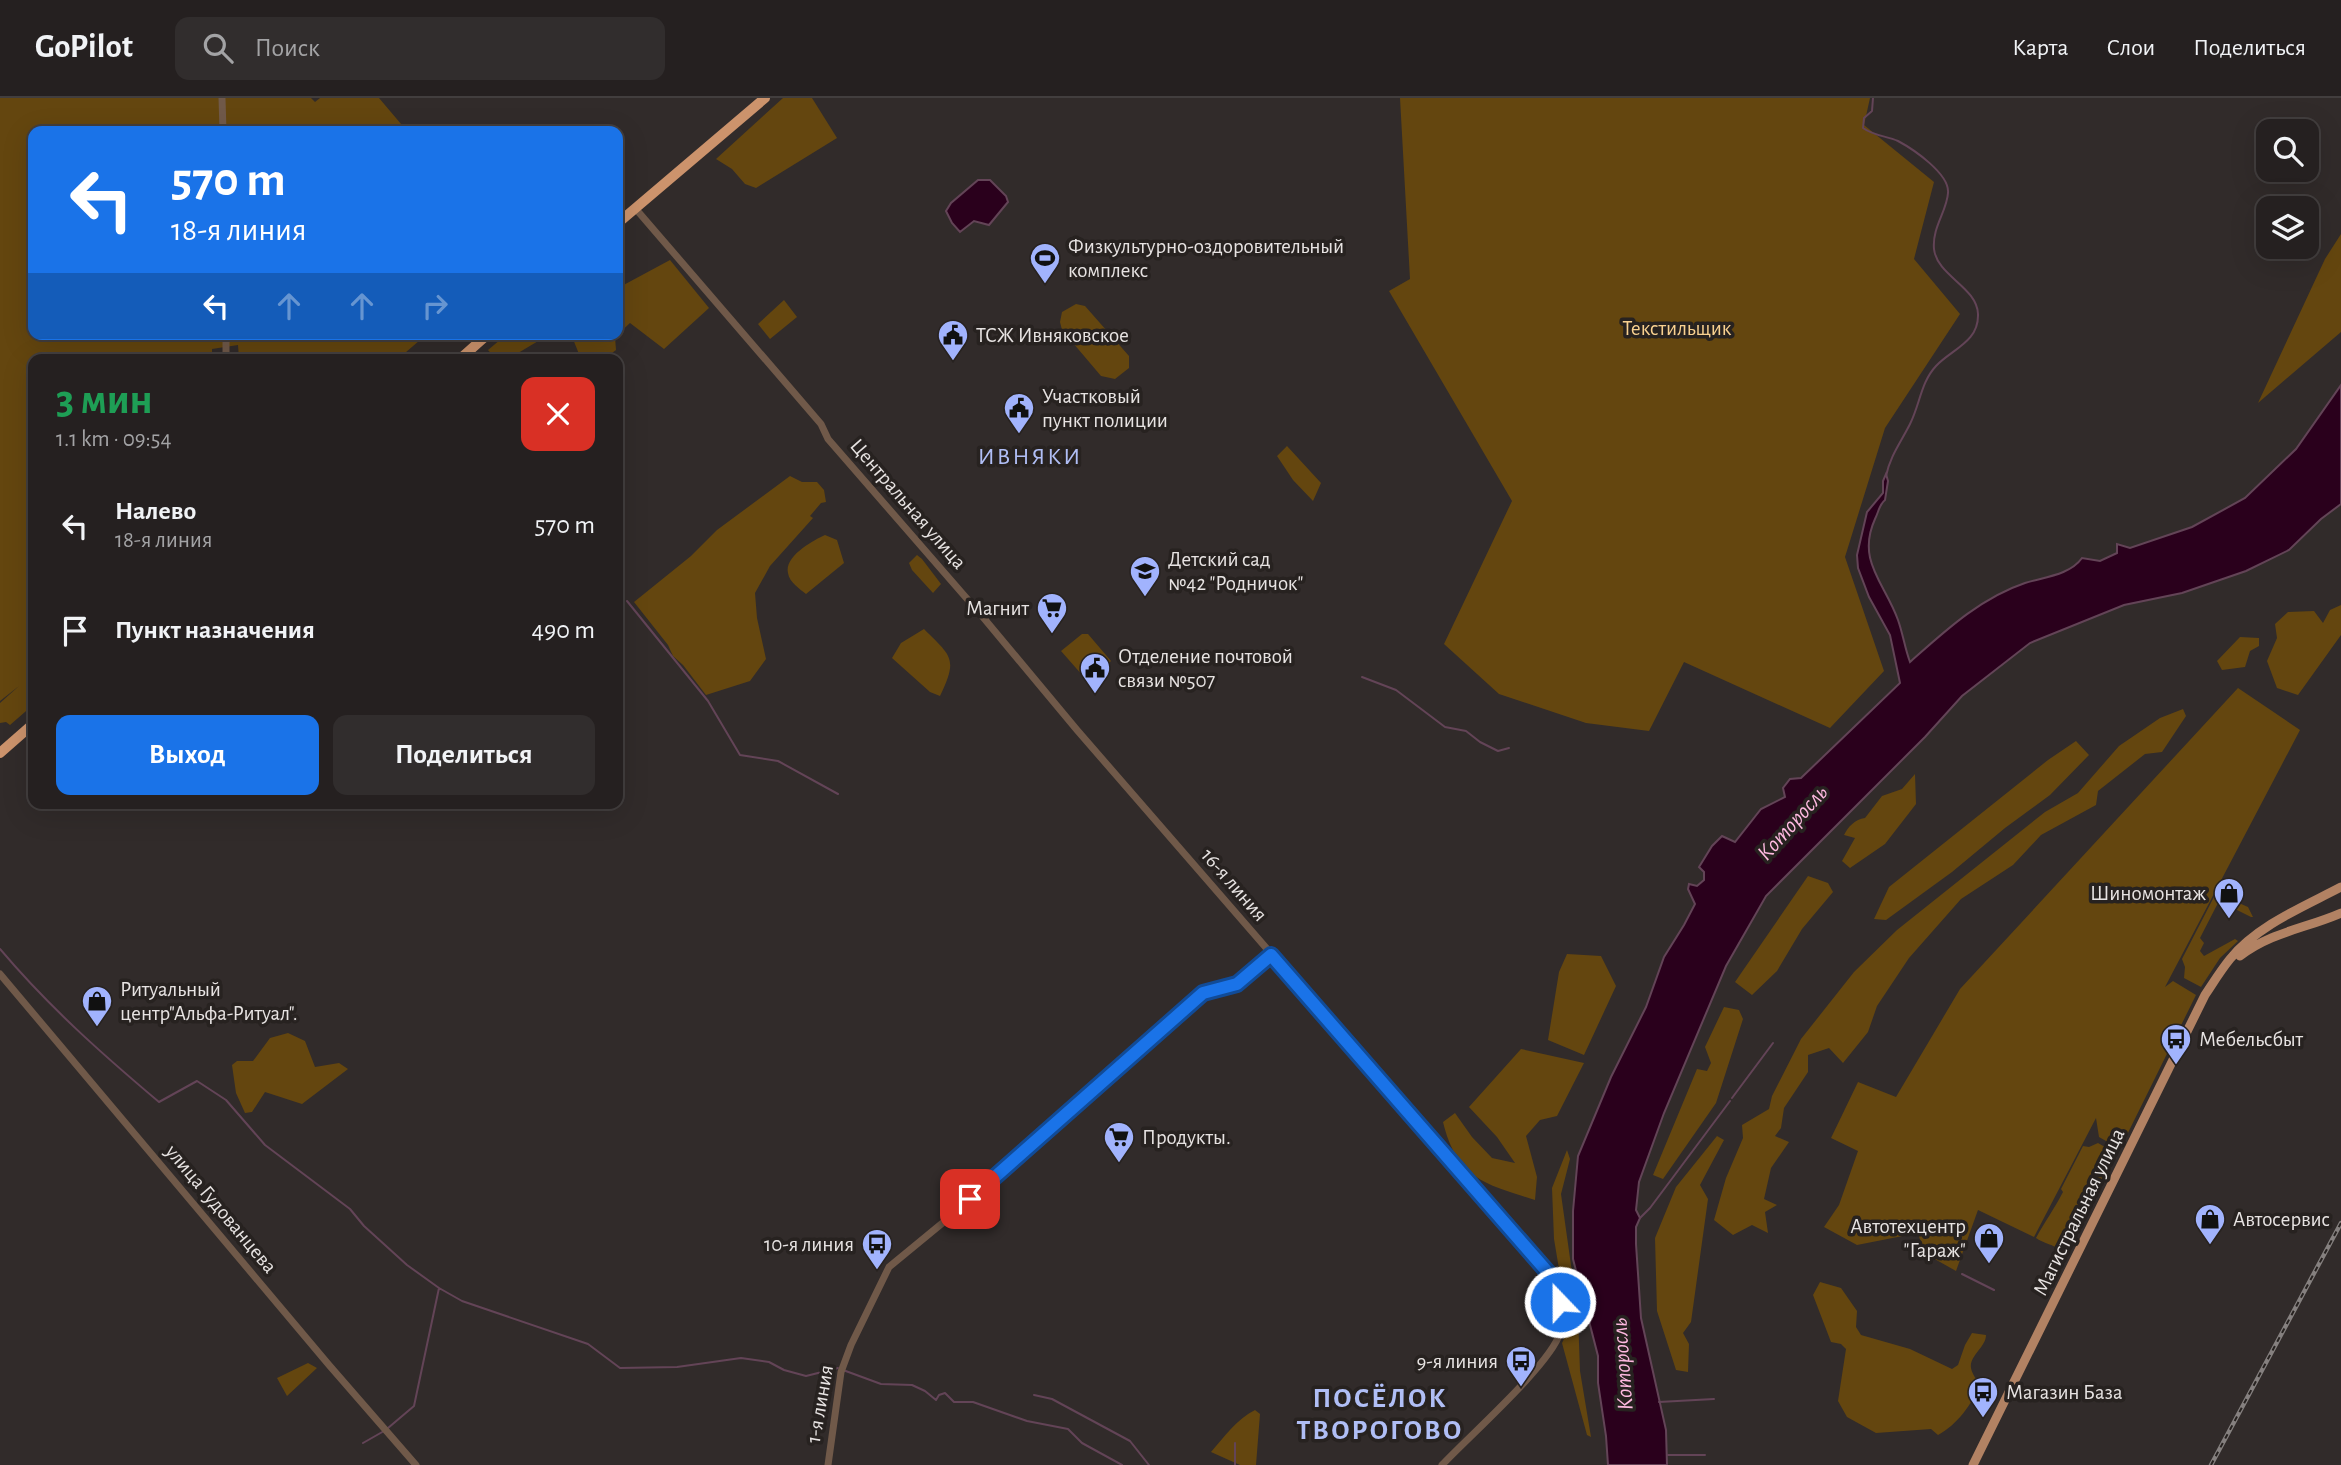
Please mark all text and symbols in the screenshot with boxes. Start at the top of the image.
search box [175,17,665,80]
icon: search [199,29,237,67]
text: GoPilot [35,31,133,64]
text: Поиск [255,35,320,61]
text: Карта [2012,36,2068,60]
text: Слои [2106,36,2155,60]
text: Поделиться [2193,36,2306,60]
map controls [2256,119,2319,259]
button: search [2256,119,2319,182]
icon: left [56,154,147,245]
text: 570 m [171,156,286,205]
button: layers [2256,196,2319,259]
text: 18-я линия [171,214,307,246]
place label: Физкультурно-оздоровительный комплекс [1068,236,1344,281]
sports icon: Физкультурно-оздоровительный комплекс [1028,241,1062,285]
icon: left [197,287,235,325]
icon: ahead [270,287,308,325]
icon: ahead [343,287,381,325]
icon: right [416,287,454,325]
public building icon: ТСЖ Ивняковское [936,318,970,362]
park label: Текстильщик [1623,318,1732,339]
place label: ТСЖ Ивняковское [976,325,1129,346]
button: close [521,377,595,451]
text: 3 мин [56,379,153,421]
place label: Участковый пункт полиции [1042,386,1168,431]
public building icon: Участковый пункт полиции [1002,391,1036,435]
text: 1.1 km · 09:54 [56,428,172,451]
street label: Центральная улица [846,435,970,574]
district label: ИВНЯКИ [978,445,1082,469]
text: Налево [115,498,196,524]
icon: left [56,507,94,545]
text: 570 m [534,512,595,538]
text: 18-я линия [115,529,212,552]
place label: Детский сад №42 "Родничок" [1168,549,1303,594]
school or university icon: Детский сад №42 "Родничок" [1128,554,1162,598]
supermarket icon: Магнит [1035,591,1069,635]
place label: Магнит [966,598,1029,619]
icon: arrive [56,612,94,650]
text: Пункт назначения [115,617,315,643]
text: 490 m [531,617,595,643]
place label: Отделение почтовой связи №507 [1118,646,1293,691]
public building icon: Отделение почтовой связи №507 [1078,651,1112,695]
button: Выход [56,715,319,795]
button: Поделиться [333,715,595,795]
water label: Которосль [1753,781,1833,865]
street label: 16-я линия [1197,845,1271,925]
shop icon: Шиномонтаж [2212,876,2246,920]
place label: Шиномонтаж [2090,883,2206,904]
place label: Ритуальный центр"Альфа-Ритуал". [120,979,298,1024]
shop icon: Ритуальный центр"Альфа-Ритуал". [80,984,114,1028]
bus stop icon: Мебельсбыт [2159,1022,2193,1066]
place label: Мебельсбыт [2199,1029,2304,1050]
supermarket icon: Продукты. [1102,1120,1136,1164]
street label: Магистральная улица [2029,1125,2129,1299]
place label: Продукты. [1142,1127,1231,1148]
street label: улица Гудованцева [161,1140,281,1278]
pin [940,1169,1000,1229]
icon: arrive [951,1180,989,1218]
shop icon: Автосервис [2193,1202,2227,1246]
place label: Автосервис [2233,1209,2330,1230]
place label: Автотехцентр "Гараж" [1850,1216,1966,1261]
shop icon: Автотехцентр "Гараж" [1972,1221,2006,1265]
bus stop icon: 10-я линия [860,1227,894,1271]
place label: 10-я линия [764,1234,854,1255]
position arrow [1523,1265,1597,1339]
water label: Которосль [1608,1317,1638,1411]
bus stop icon: 9-я линия [1504,1344,1538,1388]
place label: 9-я линия [1416,1351,1498,1372]
street label: 1-я линия [803,1363,837,1445]
bus stop icon: Магазин База [1966,1375,2000,1419]
place label: Магазин База [2006,1382,2123,1403]
district label: ПОСЁЛОК ТВОРОГОВО [1297,1383,1463,1445]

